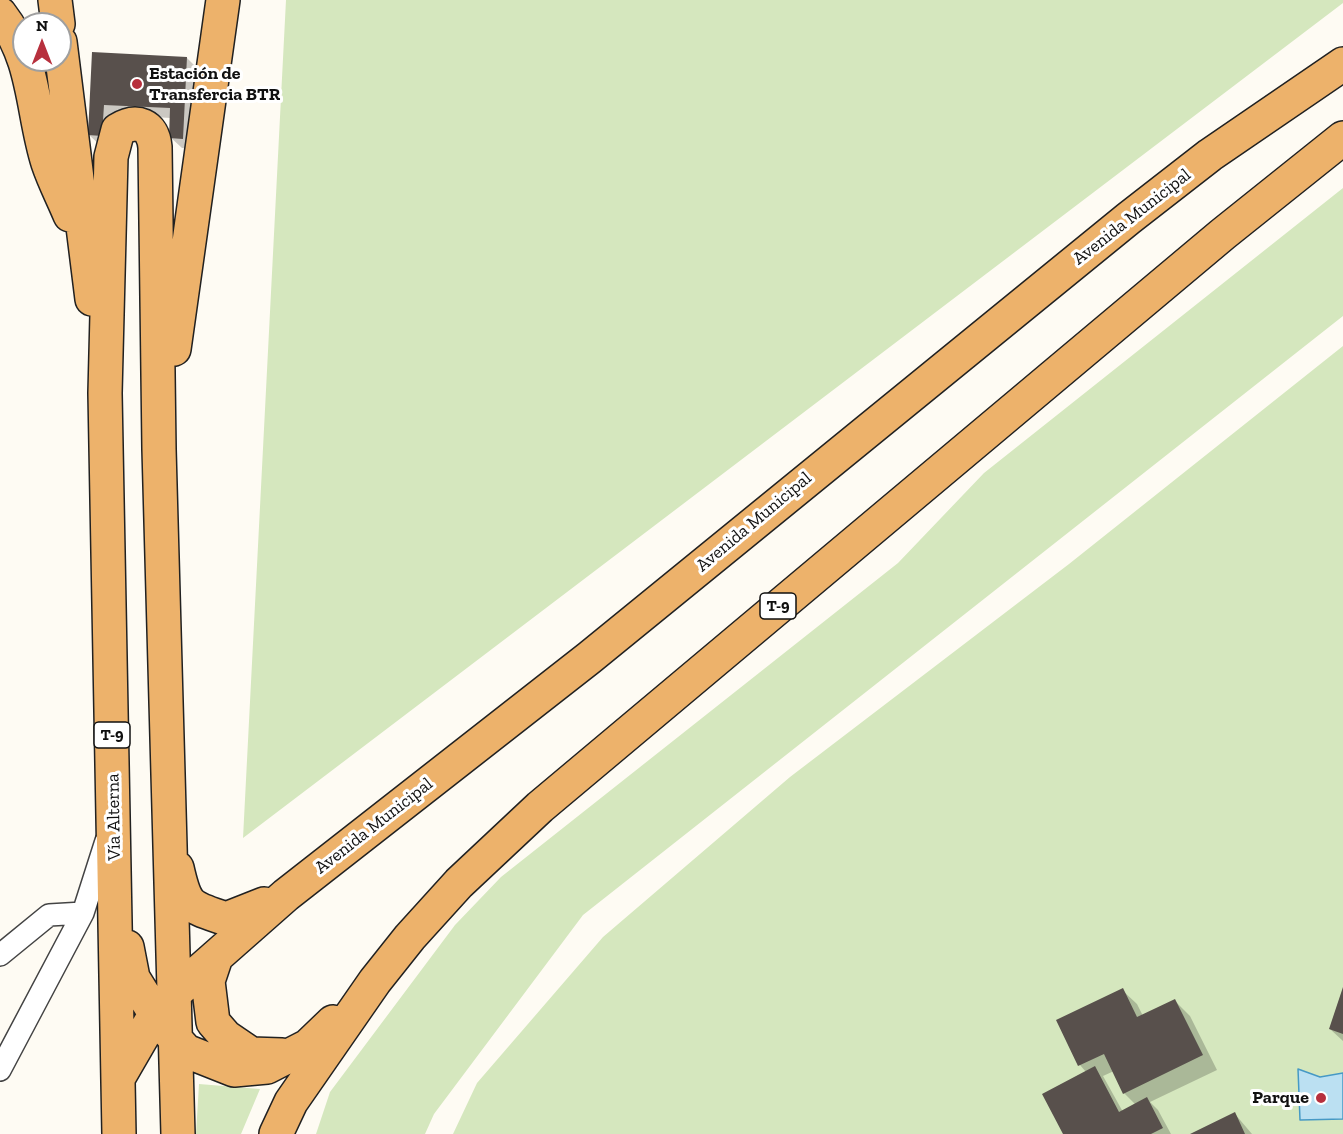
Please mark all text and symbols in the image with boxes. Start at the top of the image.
north arrow [12,12,72,72]
text: N [36,16,48,35]
place label: Estación de Transfercia BTR [149,63,280,106]
marker: Estación de Transfercia BTR [130,77,144,91]
street label: Avenida Municipal [1069,164,1195,270]
street label: Avenida Municipal [692,467,816,577]
road number: T-9 [760,593,796,619]
road number: T-9 [94,722,130,748]
street label: Vía Alterna [102,773,126,861]
street label: Avenida Municipal [311,773,437,879]
place label: Parque [1252,1087,1309,1109]
marker: Parque [1314,1091,1328,1105]

